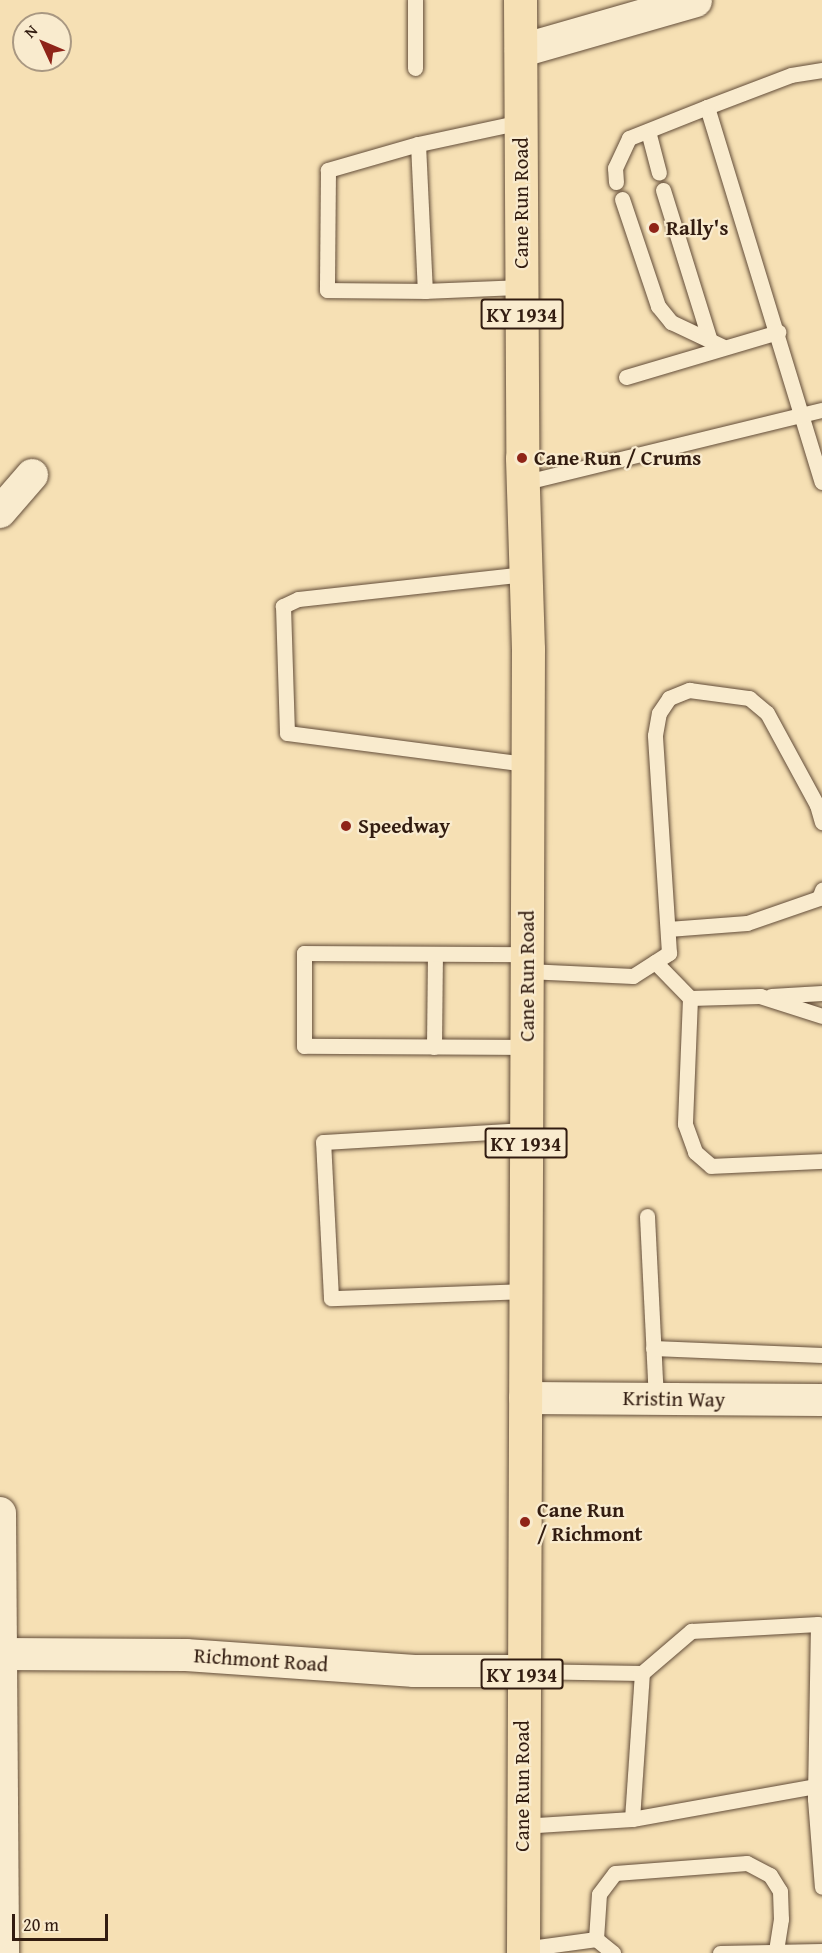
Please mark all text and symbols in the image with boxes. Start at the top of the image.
north arrow [12,12,72,72]
text: N [18,19,43,43]
street label: Cane Run Road [508,137,534,269]
place label: Rally's [666,215,728,241]
marker: Rally's [647,221,661,235]
road number: KY 1934 [480,297,564,331]
place label: Cane Run / Crums [534,445,701,471]
marker: Cane Run / Crums [515,451,529,465]
place label: Speedway [358,813,450,839]
marker: Speedway [339,819,353,833]
street label: Cane Run Road [514,910,540,1042]
road number: KY 1934 [484,1126,568,1160]
street label: Kristin Way [623,1386,725,1412]
place label: Cane Run / Richmont [537,1497,643,1547]
marker: Cane Run / Richmont [518,1515,532,1529]
street label: Richmont Road [193,1643,329,1677]
road number: KY 1934 [480,1657,564,1691]
street label: Cane Run Road [509,1720,535,1852]
scale bar [15,1902,111,1940]
text: 20 m [23,1911,59,1938]

